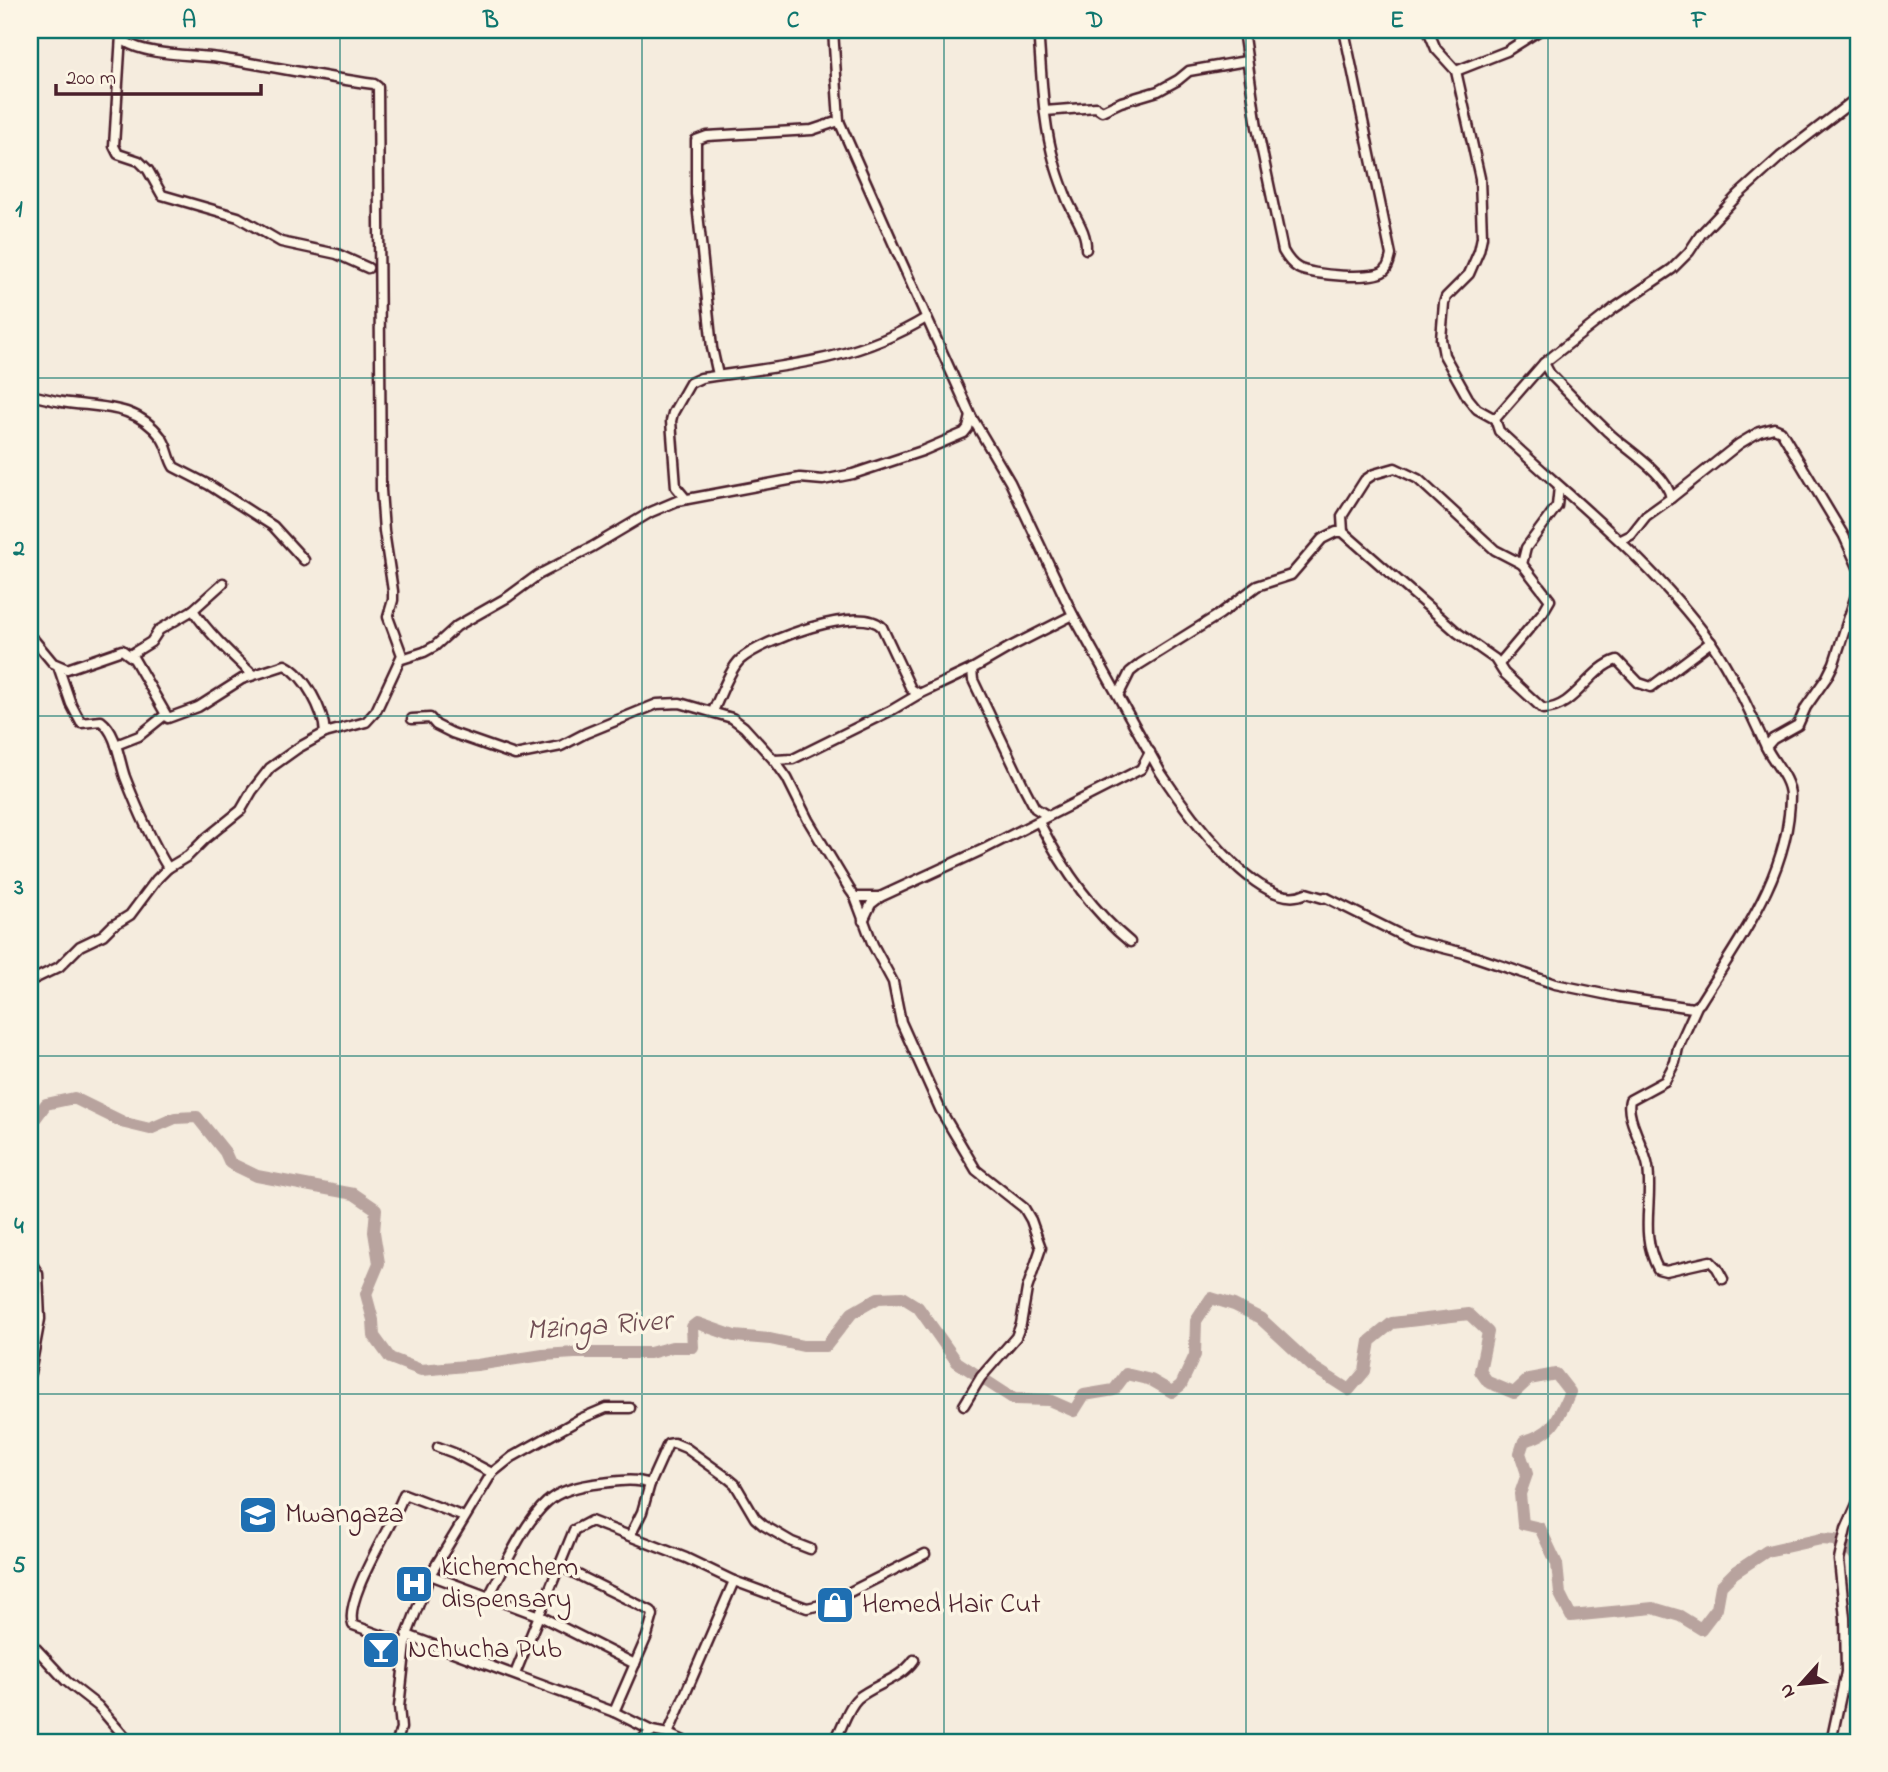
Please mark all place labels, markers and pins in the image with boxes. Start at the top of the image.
school or university icon: Mwangaza [237,1494,279,1536]
place label: Mwangaza [285,1495,404,1536]
place label: kichemchem dispensary [441,1548,578,1621]
hospital icon: kichemchem dispensary [393,1563,435,1605]
shop icon: Hemed Hair Cut [814,1584,856,1626]
place label: Hemed Hair Cut [862,1585,1041,1626]
bar icon: Nchucha Pub [360,1629,402,1671]
place label: Nchucha Pub [408,1630,562,1671]

